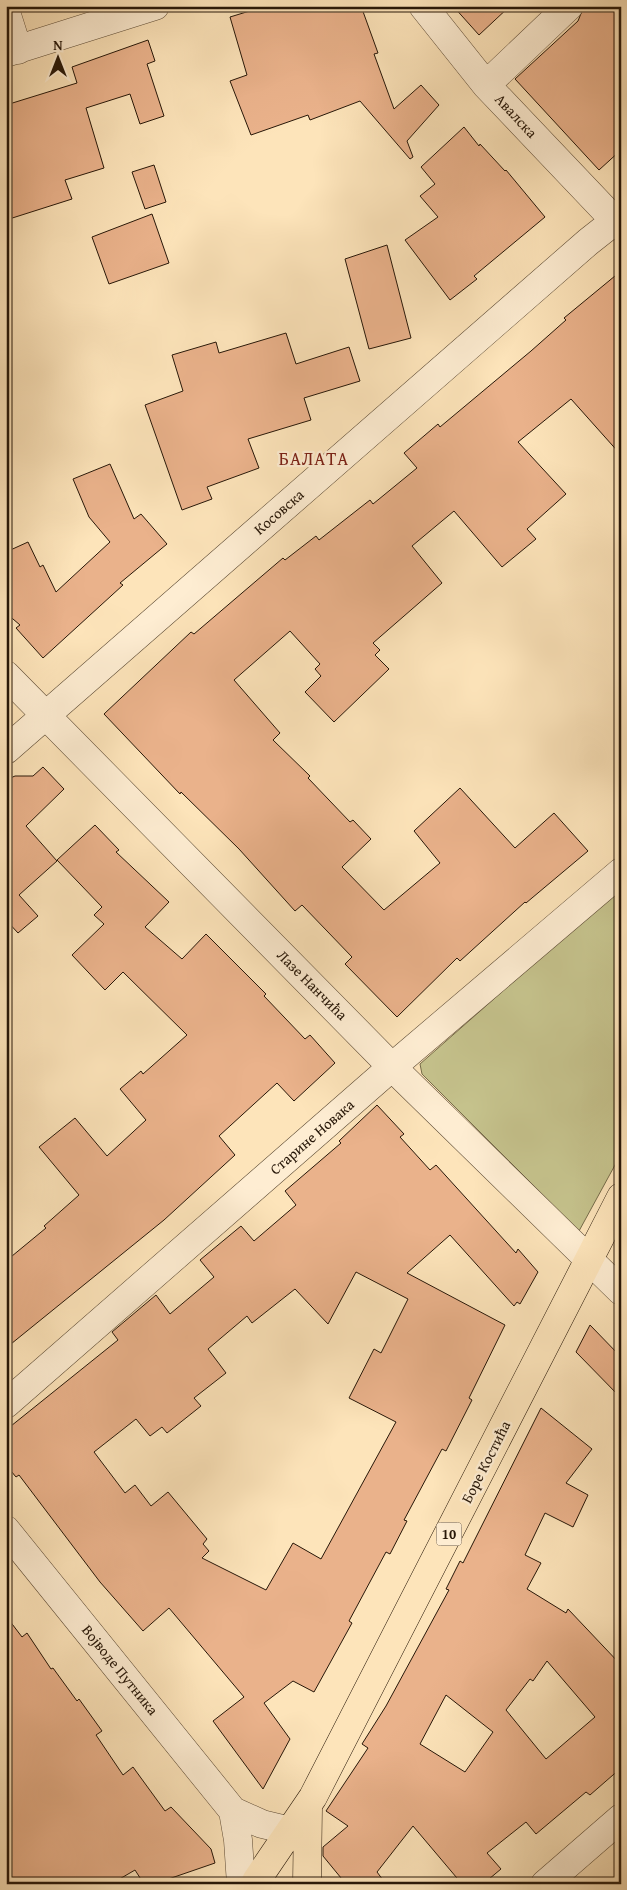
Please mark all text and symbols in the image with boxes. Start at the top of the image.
north arrow [32,32,82,82]
text: N [53,35,63,55]
street label: Авалска [490,89,543,143]
district label: БАЛАТА [279,445,349,472]
street label: Косовска [249,483,309,539]
street label: Лазе Нанчића [272,945,353,1025]
street label: Старине Новака [265,1093,359,1179]
street label: Боре Костића [456,1416,516,1507]
road number: 10 [436,1522,462,1546]
street label: Војводе Путника [77,1620,164,1720]

